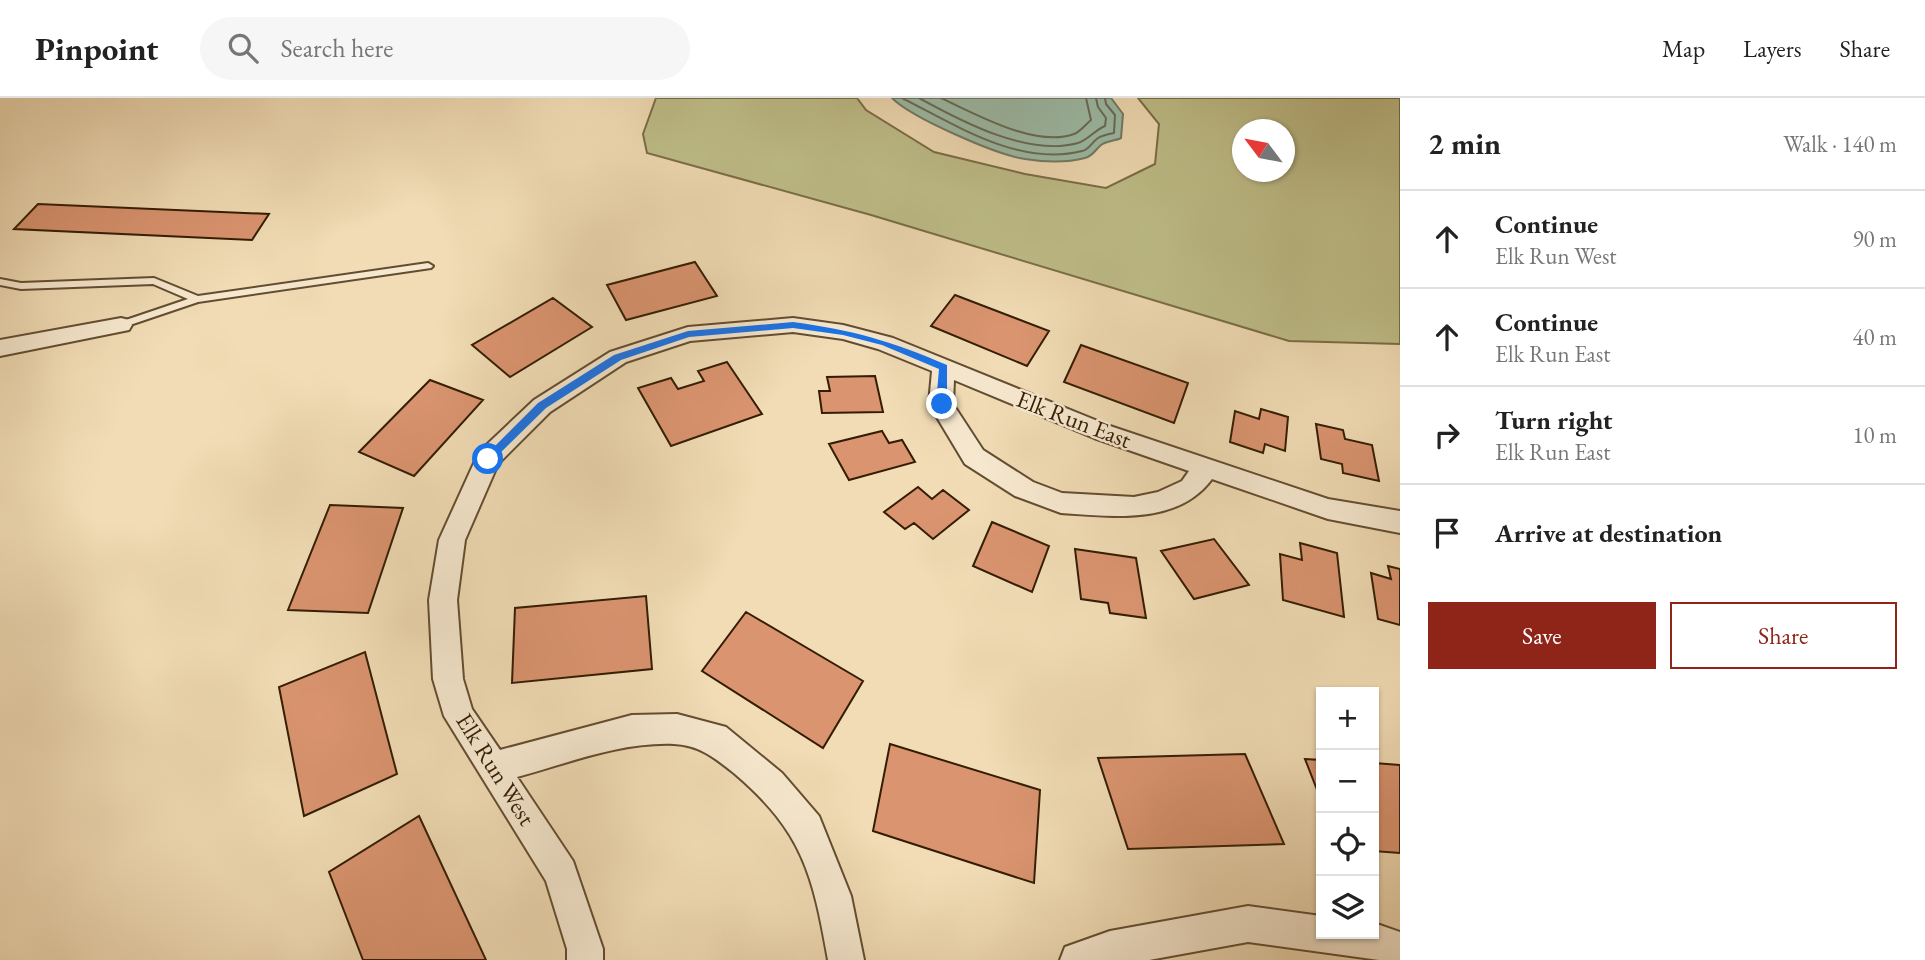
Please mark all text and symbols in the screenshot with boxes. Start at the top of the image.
search box [200,17,690,80]
text: Pinpoint [35,27,158,70]
icon: search [224,29,262,67]
text: Search here [280,31,393,65]
text: Map [1662,33,1705,64]
text: Layers [1743,33,1802,64]
text: Share [1840,33,1890,64]
north arrow [1232,119,1295,182]
text: 2 min [1428,124,1501,163]
text: Walk · 140 m [1783,129,1897,159]
text: Continue [1495,207,1598,241]
icon: ahead [1428,220,1466,258]
text: 90 m [1852,224,1897,254]
text: Elk Run West [1495,241,1617,271]
text: Continue [1495,305,1598,339]
icon: ahead [1428,318,1466,356]
text: 40 m [1852,322,1897,352]
text: Elk Run East [1495,339,1610,369]
street label: Elk Run East [1012,383,1136,455]
route end [926,388,957,419]
text: Turn right [1495,403,1613,437]
icon: right [1428,416,1466,454]
text: 10 m [1852,420,1897,450]
text: Elk Run East [1495,437,1610,467]
route start [472,443,503,474]
icon: arrive [1428,514,1466,552]
text: Arrive at destination [1495,516,1722,550]
button: Save [1428,602,1656,669]
button: Share [1670,602,1897,669]
map controls [1316,687,1379,939]
button: + [1316,687,1379,750]
street label: Elk Run West [449,707,543,831]
button: − [1316,750,1379,813]
button: locate [1316,813,1379,876]
button: layers [1316,876,1379,939]

